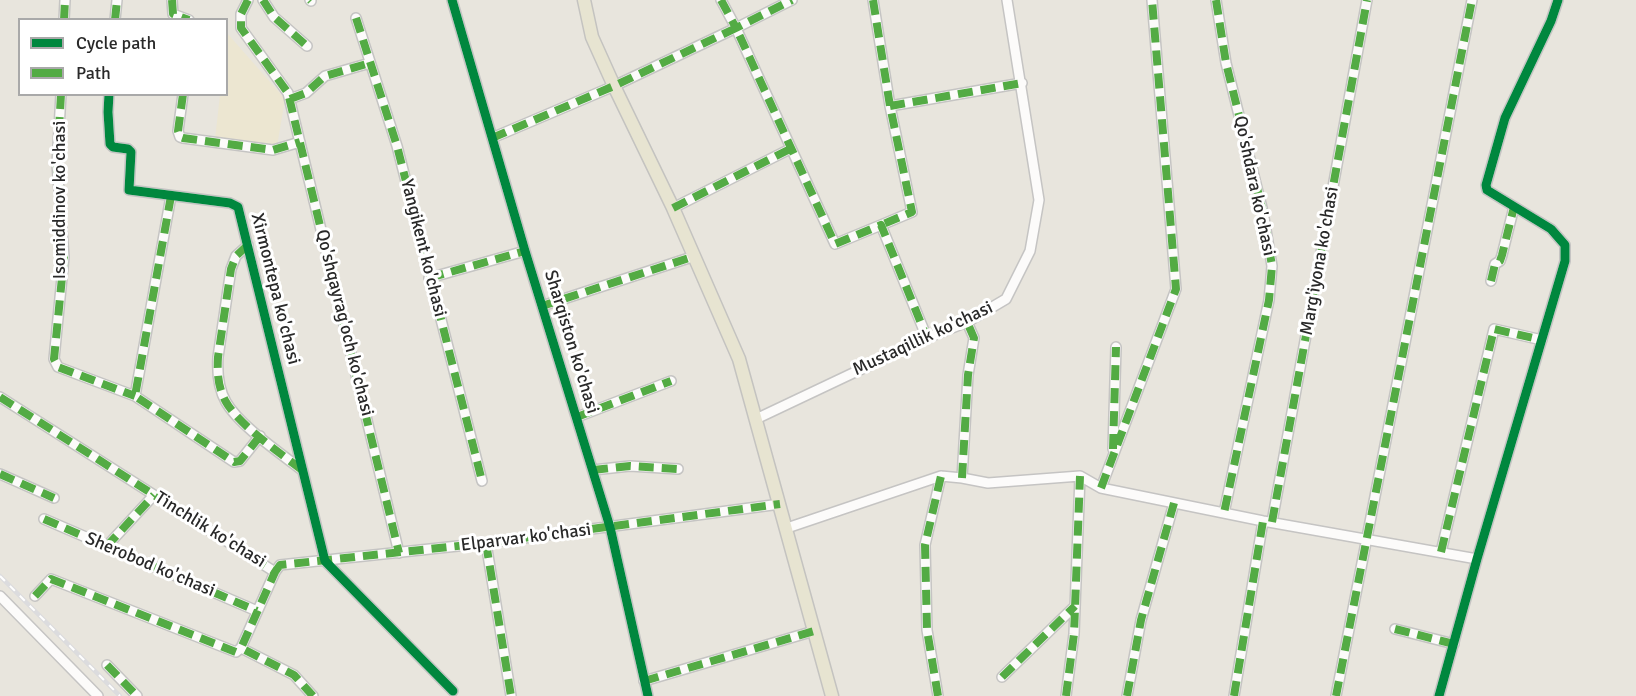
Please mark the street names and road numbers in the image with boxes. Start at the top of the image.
street label: Qo'shdara ko'chasi [1229,114,1279,258]
street label: Isomiddinov ko'chasi [49,121,71,279]
street label: Yangikent ko'chasi [395,177,451,319]
street label: Marg'iyona ko'chasi [1296,185,1344,337]
street label: Xirmontepa ko'chasi [246,211,304,367]
street label: Qo'shqayrag'och ko'chasi [310,227,378,419]
street label: Sharqiston ko'chasi [539,268,603,416]
street label: Mustaqillik ko'chasi [850,297,996,381]
street label: Tinchlik ko'chasi [150,487,270,573]
street label: Elparvar ko'chasi [460,519,592,557]
street label: Sherobod ko'chasi [82,528,218,602]

